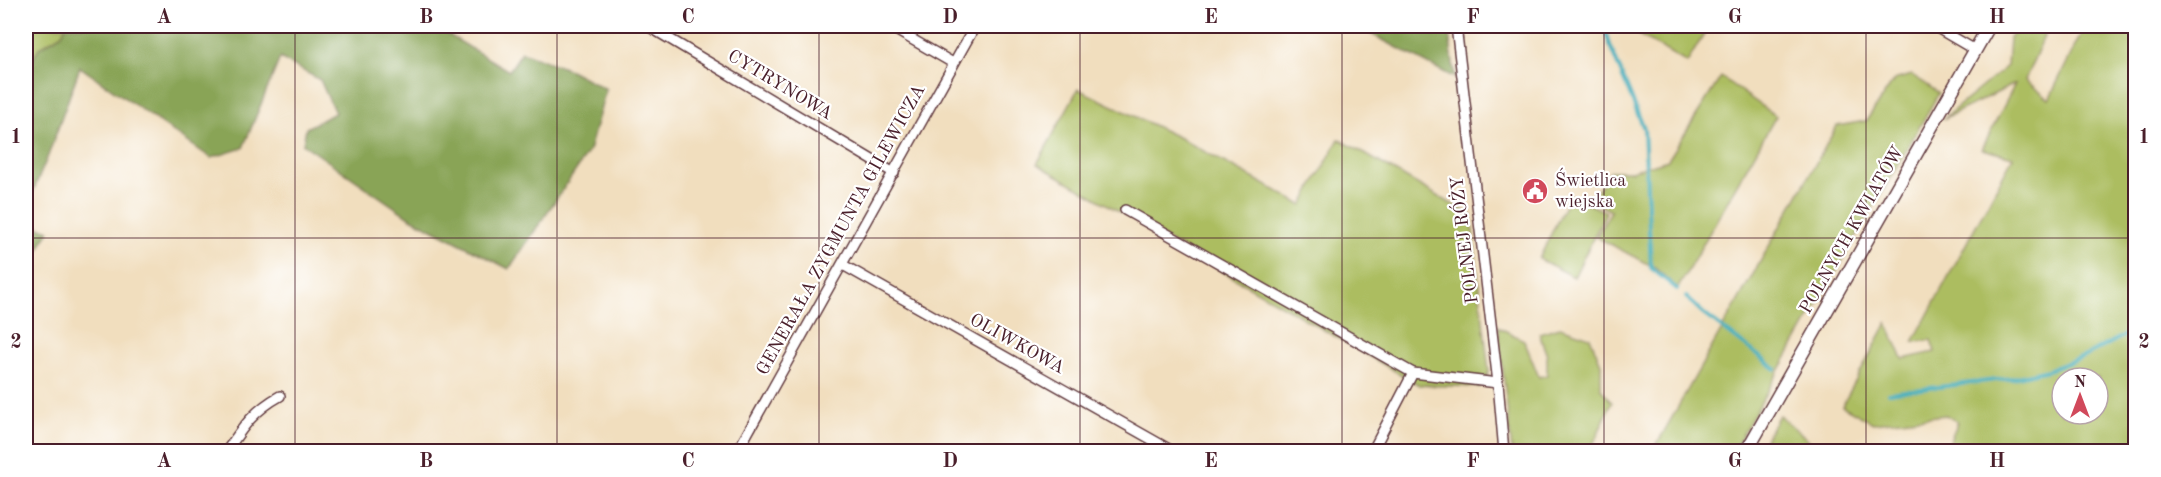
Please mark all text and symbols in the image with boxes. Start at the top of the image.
text: A [156,8,172,28]
text: B [419,8,433,28]
text: C [681,8,695,28]
text: D [942,8,958,28]
text: E [1204,8,1218,28]
text: F [1466,8,1480,28]
text: G [1728,8,1742,28]
text: H [1989,8,2005,28]
street label: CYTRYNOWA [725,47,836,123]
street label: GENERAŁA ZYGMUNTA GILEWICZA [753,82,929,378]
text: 1 [10,128,22,148]
text: 1 [2138,128,2150,148]
street label: POLNYCH KWIATÓW [1792,141,1907,317]
place label: Świetlica wiejska [1555,167,1626,211]
street label: POLNEJ RÓŻY [1443,175,1482,305]
public building icon: Świetlica wiejska [1520,176,1550,206]
street label: OLIWKOWA [967,311,1068,378]
text: 2 [10,333,22,353]
text: 2 [2138,333,2150,353]
north arrow [2050,366,2110,426]
text: N [2074,375,2087,391]
text: A [156,452,172,472]
text: B [419,452,433,472]
text: C [681,452,695,472]
text: D [942,452,958,472]
text: E [1204,452,1218,472]
text: F [1466,452,1480,472]
text: G [1728,452,1742,472]
text: H [1989,452,2005,472]

